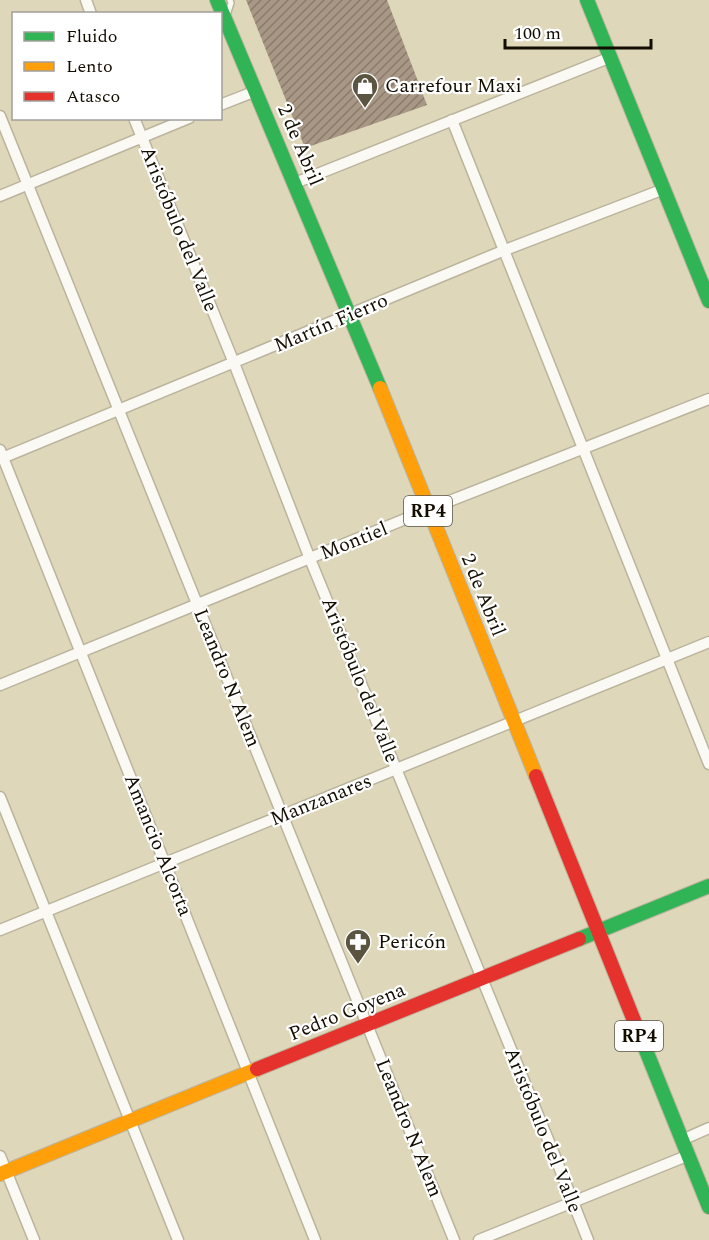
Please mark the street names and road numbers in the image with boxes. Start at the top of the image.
street label: 2 de Abril [269,99,331,191]
street label: Aristóbulo del Valle [132,142,226,316]
street label: Martín Fierro [269,285,393,361]
road number: RP4 [404,496,452,526]
street label: Montiel [316,514,392,568]
street label: 2 de Abril [453,549,513,641]
street label: Aristóbulo del Valle [313,593,407,767]
street label: Leandro N Alem [186,604,268,752]
street label: Manzanares [266,766,376,834]
street label: Amancio Alcorta [116,769,200,921]
street label: Pedro Goyena [284,975,410,1049]
road number: RP4 [615,1021,663,1051]
street label: Aristóbulo del Valle [496,1043,590,1217]
street label: Leandro N Alem [368,1054,450,1202]

